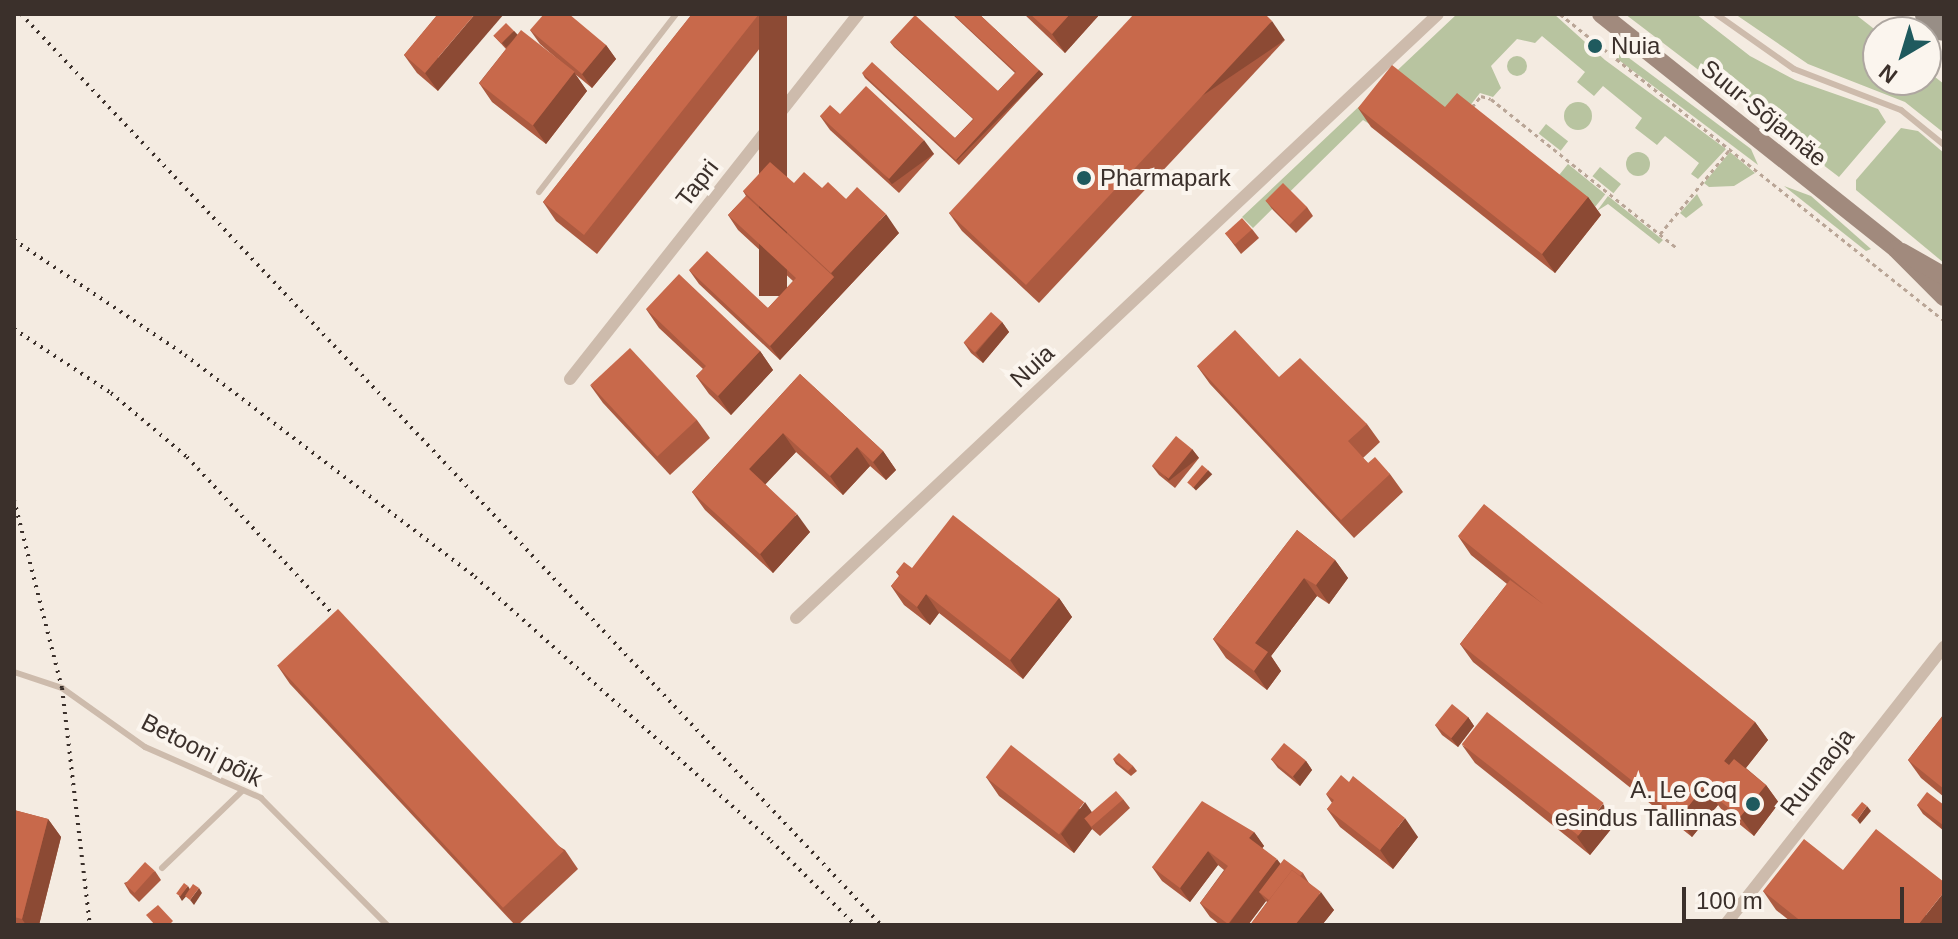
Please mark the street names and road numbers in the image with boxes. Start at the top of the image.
street label: Suur-Sõjamäe [1695,54,1833,172]
street label: Tapri [670,154,724,212]
street label: Nuia [1004,339,1060,393]
street label: Betooni põik [137,707,267,793]
street label: Ruunaoja [1774,723,1860,821]

